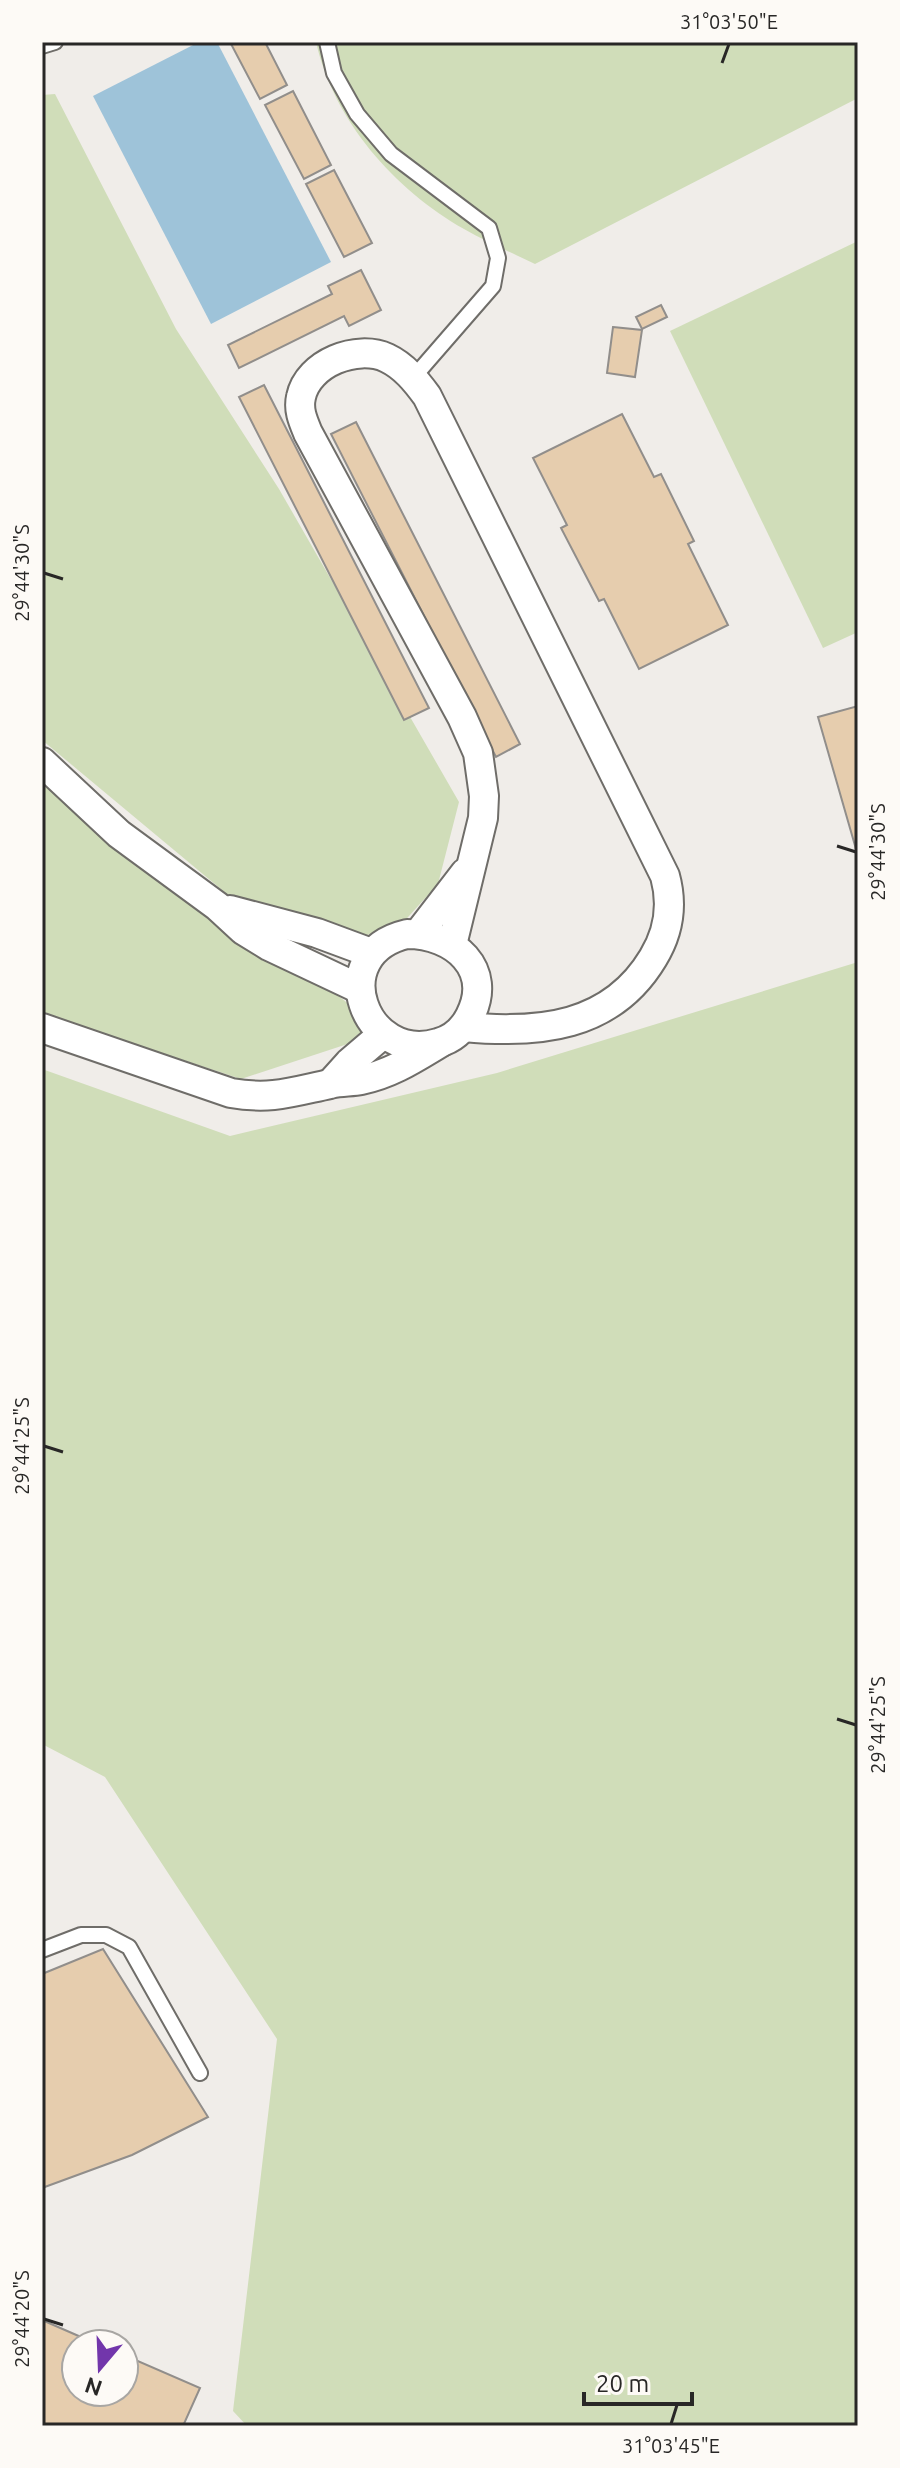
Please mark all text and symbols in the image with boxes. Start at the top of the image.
text: 31°03'50"E [680,10,778,33]
text: 29°44'30"S [10,524,33,622]
text: 29°44'30"S [866,803,889,901]
text: 29°44'25"S [10,1397,33,1495]
text: 29°44'25"S [866,1676,889,1774]
text: 29°44'20"S [10,2270,33,2368]
north arrow [60,2328,140,2408]
scale bar [584,2356,692,2406]
text: 20 m [596,2370,649,2397]
text: N [81,2373,105,2402]
text: 31°03'45"E [622,2434,720,2457]

